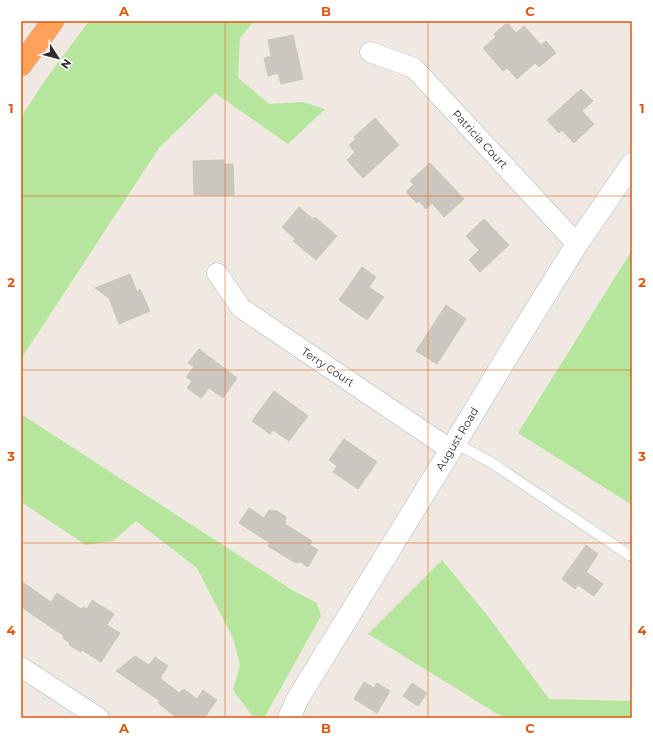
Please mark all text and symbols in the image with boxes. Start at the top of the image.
text: A [118,3,130,19]
text: B [321,3,331,19]
text: C [525,3,535,19]
north arrow [38,38,78,78]
text: N [58,56,74,72]
text: 1 [8,100,14,116]
text: 1 [639,100,645,116]
street label: Patricia Court [449,107,511,172]
text: 2 [7,274,15,290]
text: 2 [638,274,646,290]
street label: Terry Court [299,344,358,390]
street label: August Road [433,405,481,473]
text: 3 [6,448,15,464]
text: 3 [637,448,646,464]
text: 4 [7,622,16,638]
text: 4 [638,622,647,638]
text: A [118,720,130,736]
text: B [321,720,331,736]
text: C [525,720,535,736]

